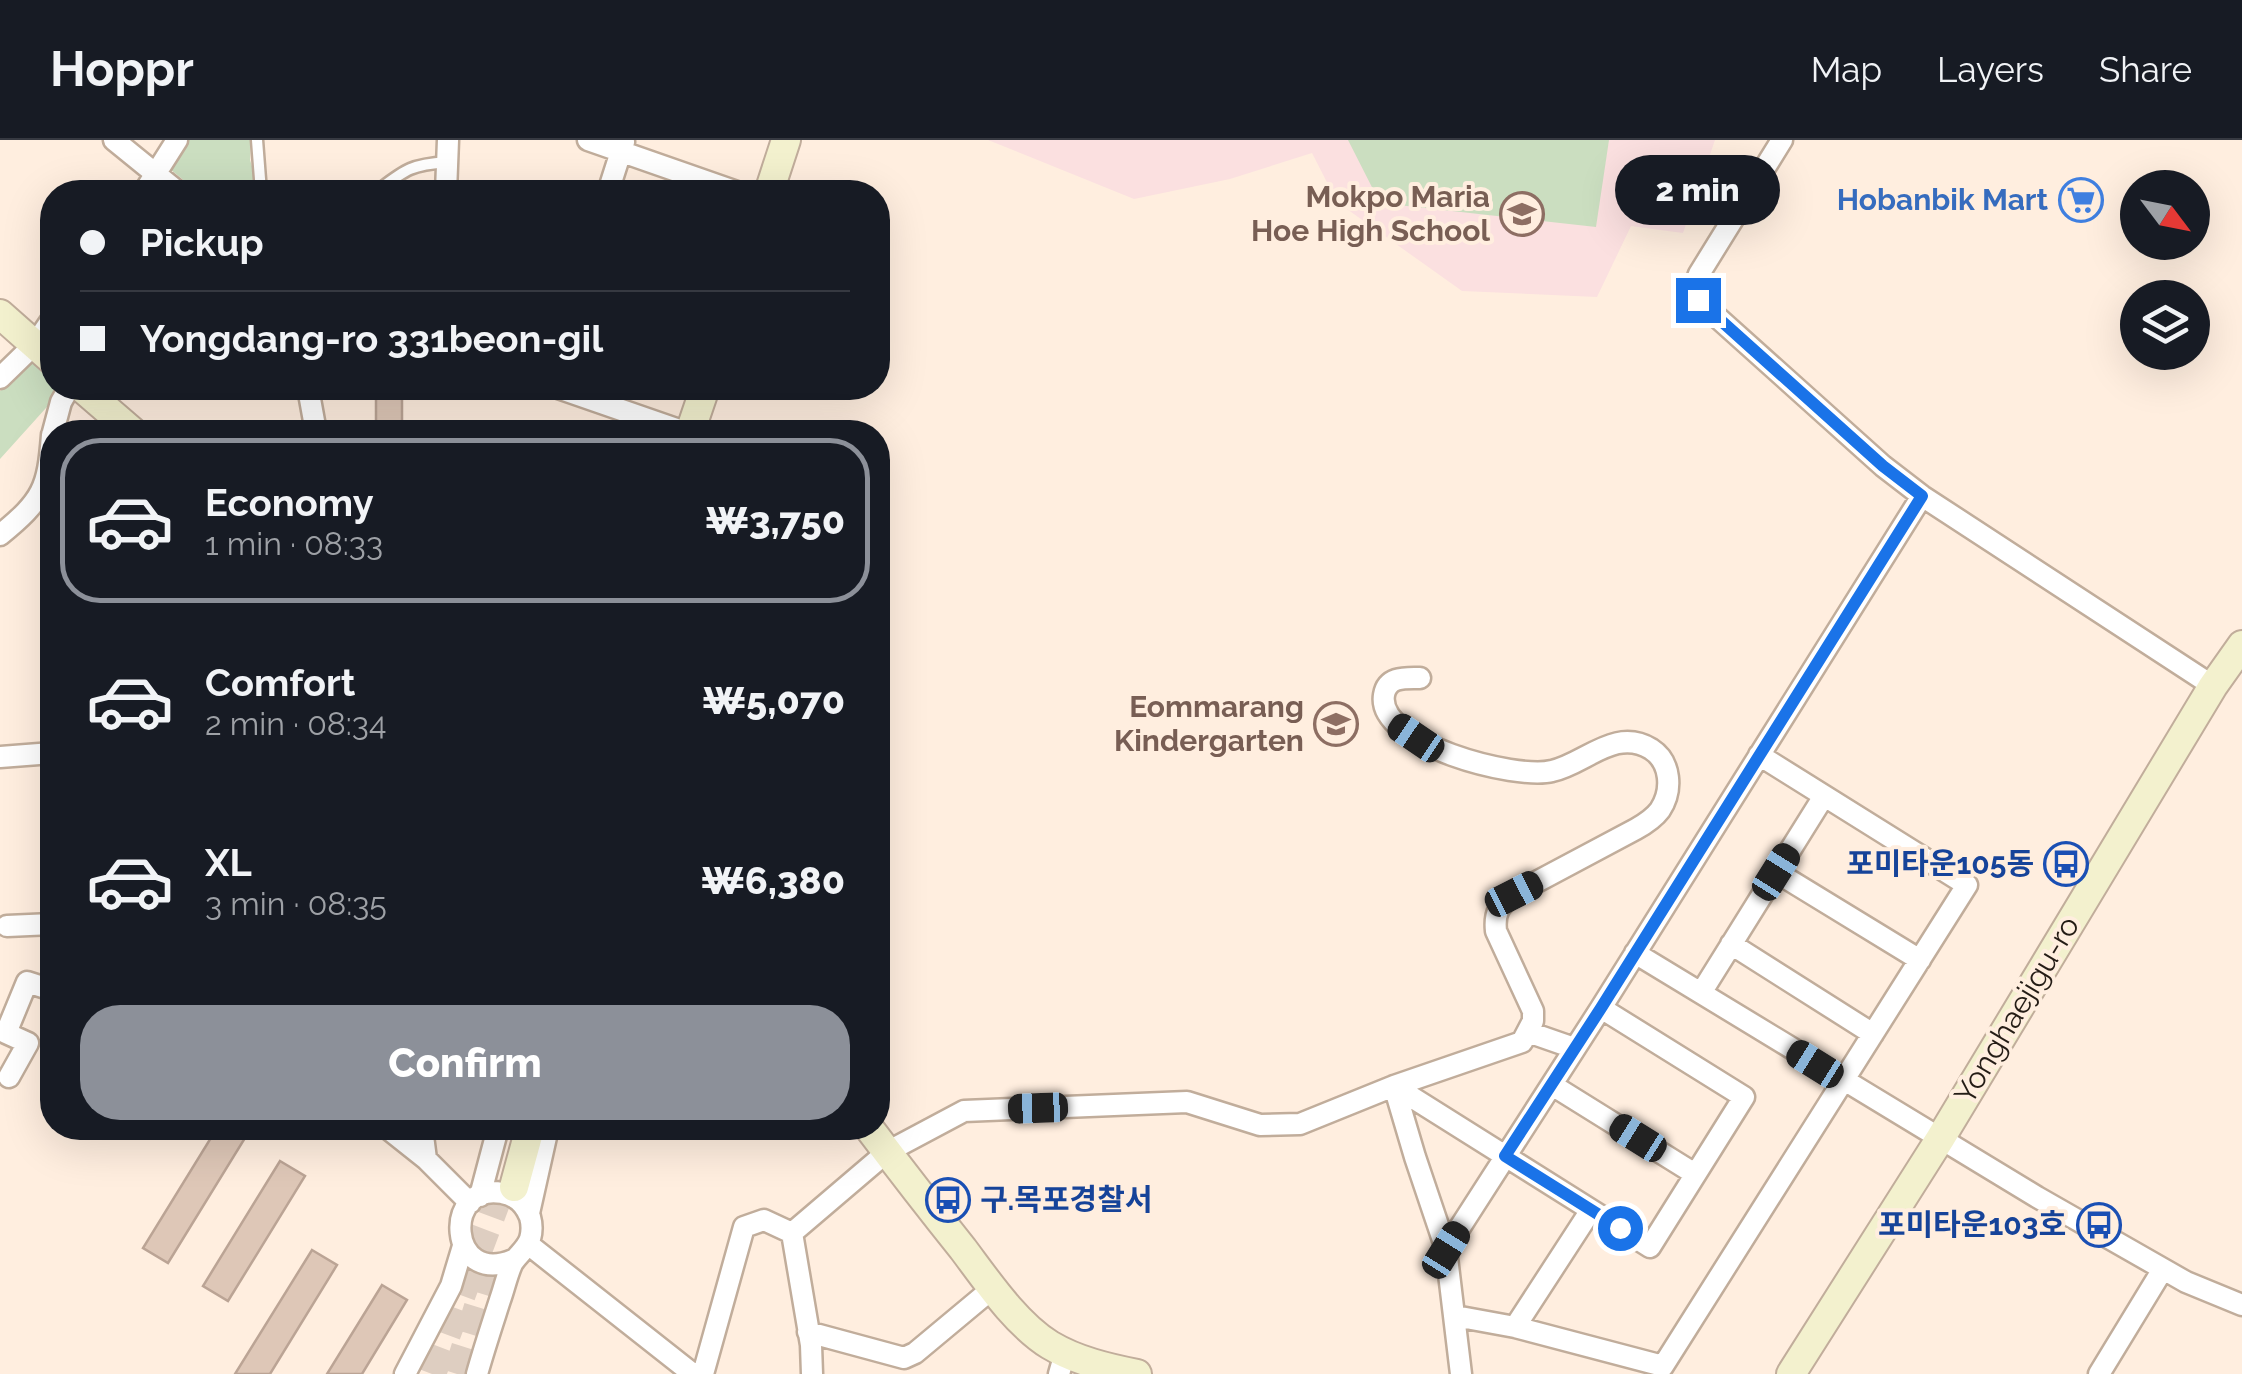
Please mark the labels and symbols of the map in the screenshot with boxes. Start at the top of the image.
callout: 2 min [1616,155,1780,225]
north arrow [2120,170,2210,260]
supermarket icon: Hobanbik Mart [2058,177,2104,223]
place label: Mokpo Maria Hoe High School [1251,179,1490,248]
place label: Hobanbik Mart [1837,182,2048,217]
school or university icon: Mokpo Maria Hoe High School [1499,191,1545,237]
route end [1676,278,1721,323]
place label: Eommarang Kindergarten [1114,689,1304,758]
school or university icon: Eommarang Kindergarten [1313,701,1359,747]
car [1383,709,1449,767]
car [1747,839,1805,905]
bus stop icon: 포미타운105동 [2043,841,2089,887]
place label: 포미타운105동 [1846,846,2034,881]
car [1480,867,1548,921]
street label: Yonghaejigu-ro [1947,910,2086,1110]
car [1782,1035,1848,1093]
car [1007,1092,1069,1124]
car [1605,1109,1671,1167]
bus stop icon: 구.목포경찰서 [925,1177,971,1223]
place label: 구.목포경찰서 [980,1182,1152,1217]
bus stop icon: 포미타운103호 [2076,1202,2122,1248]
route start [1598,1206,1643,1251]
place label: 포미타운103호 [1878,1207,2066,1242]
car [1417,1217,1475,1283]

